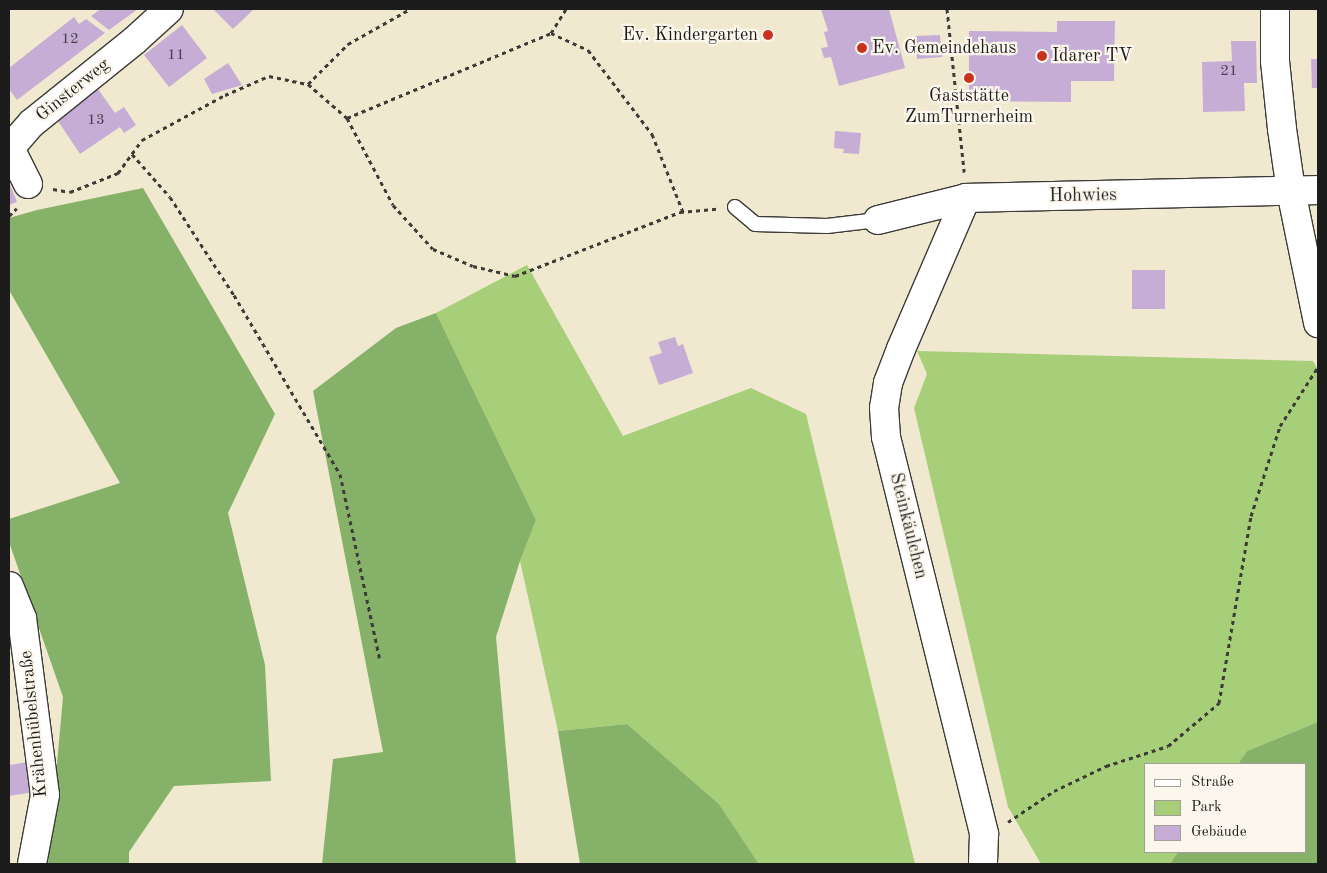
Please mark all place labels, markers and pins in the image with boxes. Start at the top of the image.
place label: Ev. Kindergarten [622,24,758,46]
marker: Ev. Kindergarten [762,29,774,41]
place label: Ev. Gemeindehaus [872,37,1016,59]
marker: Ev. Gemeindehaus [856,42,868,54]
place label: Idarer TV [1052,45,1132,67]
marker: Idarer TV [1036,50,1048,62]
marker: Gaststätte ZumTurnerheim [963,72,975,84]
place label: Gaststätte ZumTurnerheim [905,86,1033,128]

